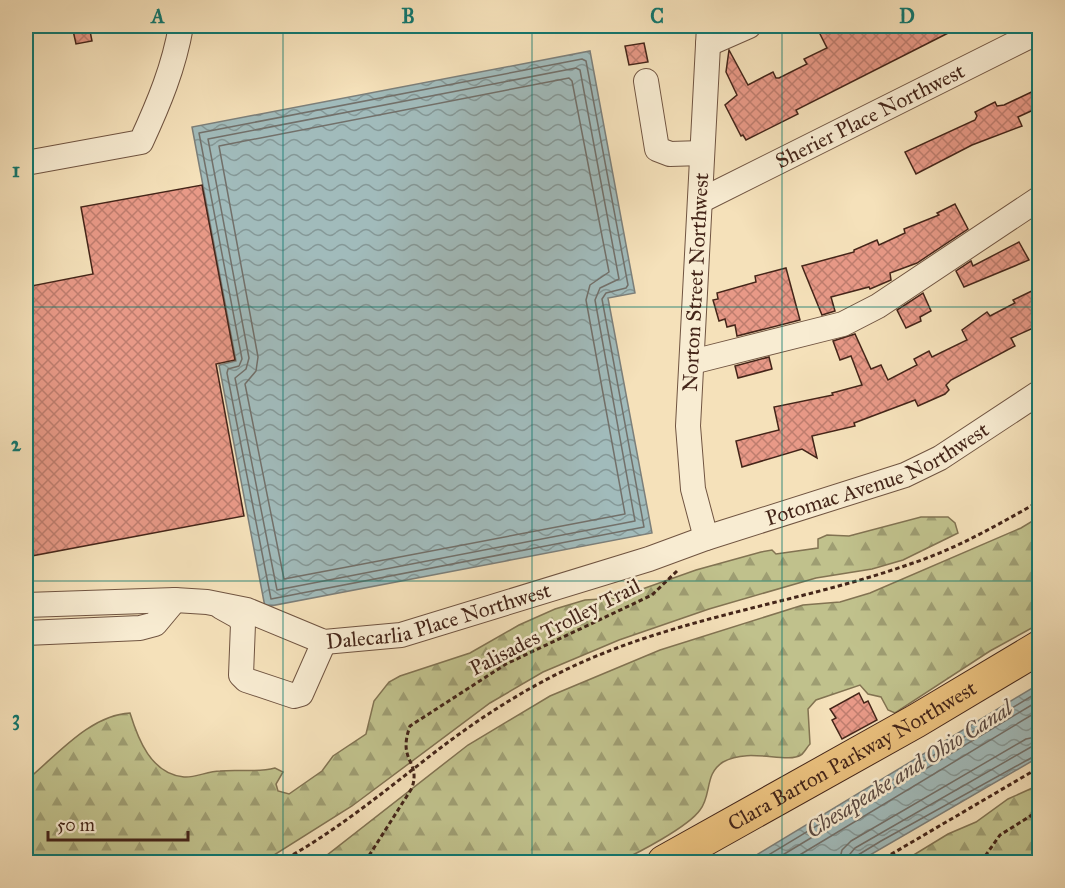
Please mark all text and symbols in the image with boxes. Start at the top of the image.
text: A [149,4,165,28]
text: B [401,4,415,28]
text: C [650,4,664,28]
text: D [899,4,915,28]
street label: Sherier Place Northwest [771,58,969,174]
text: 1 [12,158,20,182]
street label: Norton Street Northwest [677,171,714,392]
street label: Potomac Avenue Northwest [762,416,994,531]
text: 2 [11,432,22,456]
street label: Palisades Trolley Trail [465,572,645,681]
street label: Dalecarlia Place Northwest [325,577,555,655]
street label: Clara Barton Parkway Northwest [723,675,982,837]
water label: Chesapeake and Ohio Canal [801,693,1019,844]
text: 3 [12,706,20,731]
scale bar [48,804,188,842]
text: 50 m [57,814,95,836]

